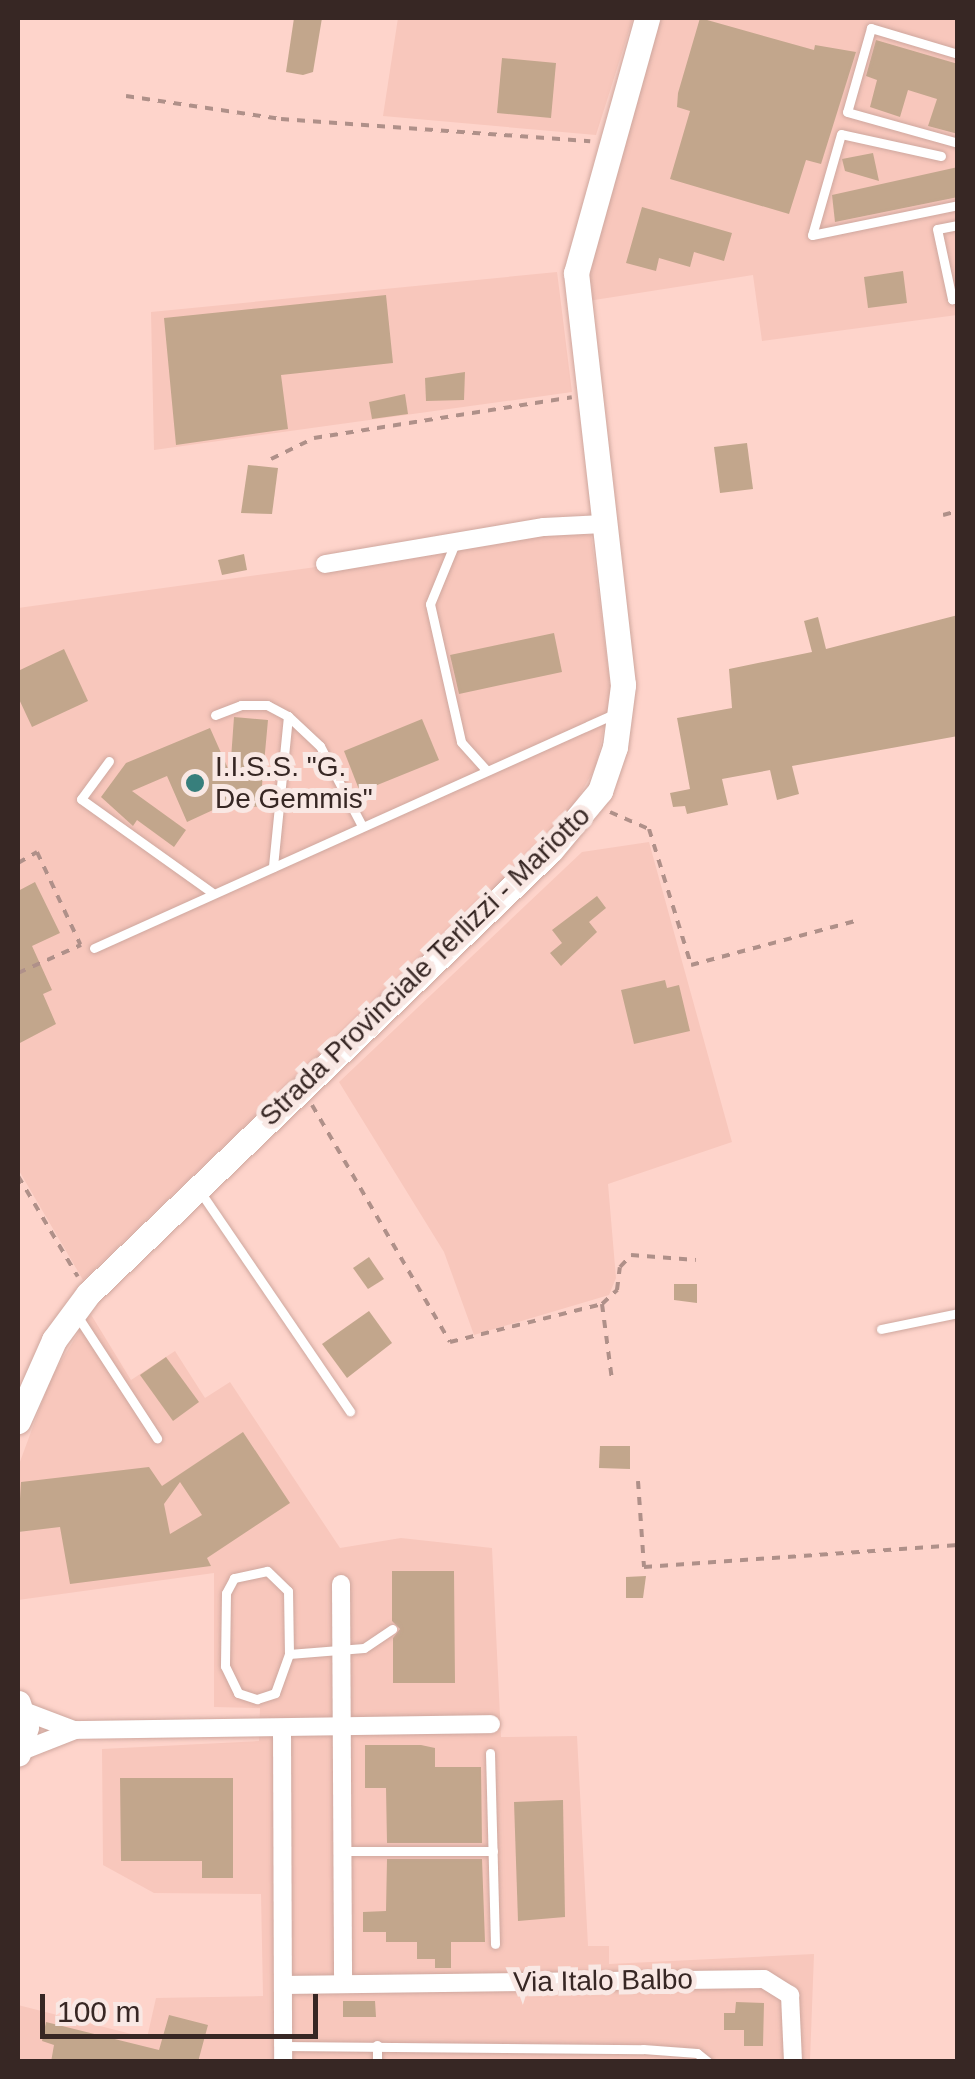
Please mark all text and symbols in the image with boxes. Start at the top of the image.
place label: I.I.S.S. "G. De Gemmis" [215,750,373,816]
marker: I.I.S.S. "G. De Gemmis" [184,772,206,794]
street label: Strada Provinciale Terlizzi - Mariotto [253,799,597,1133]
street label: Via Italo Balbo [513,1963,693,1999]
scale bar [45,1974,322,2036]
text: 100 m [57,1995,140,2028]

